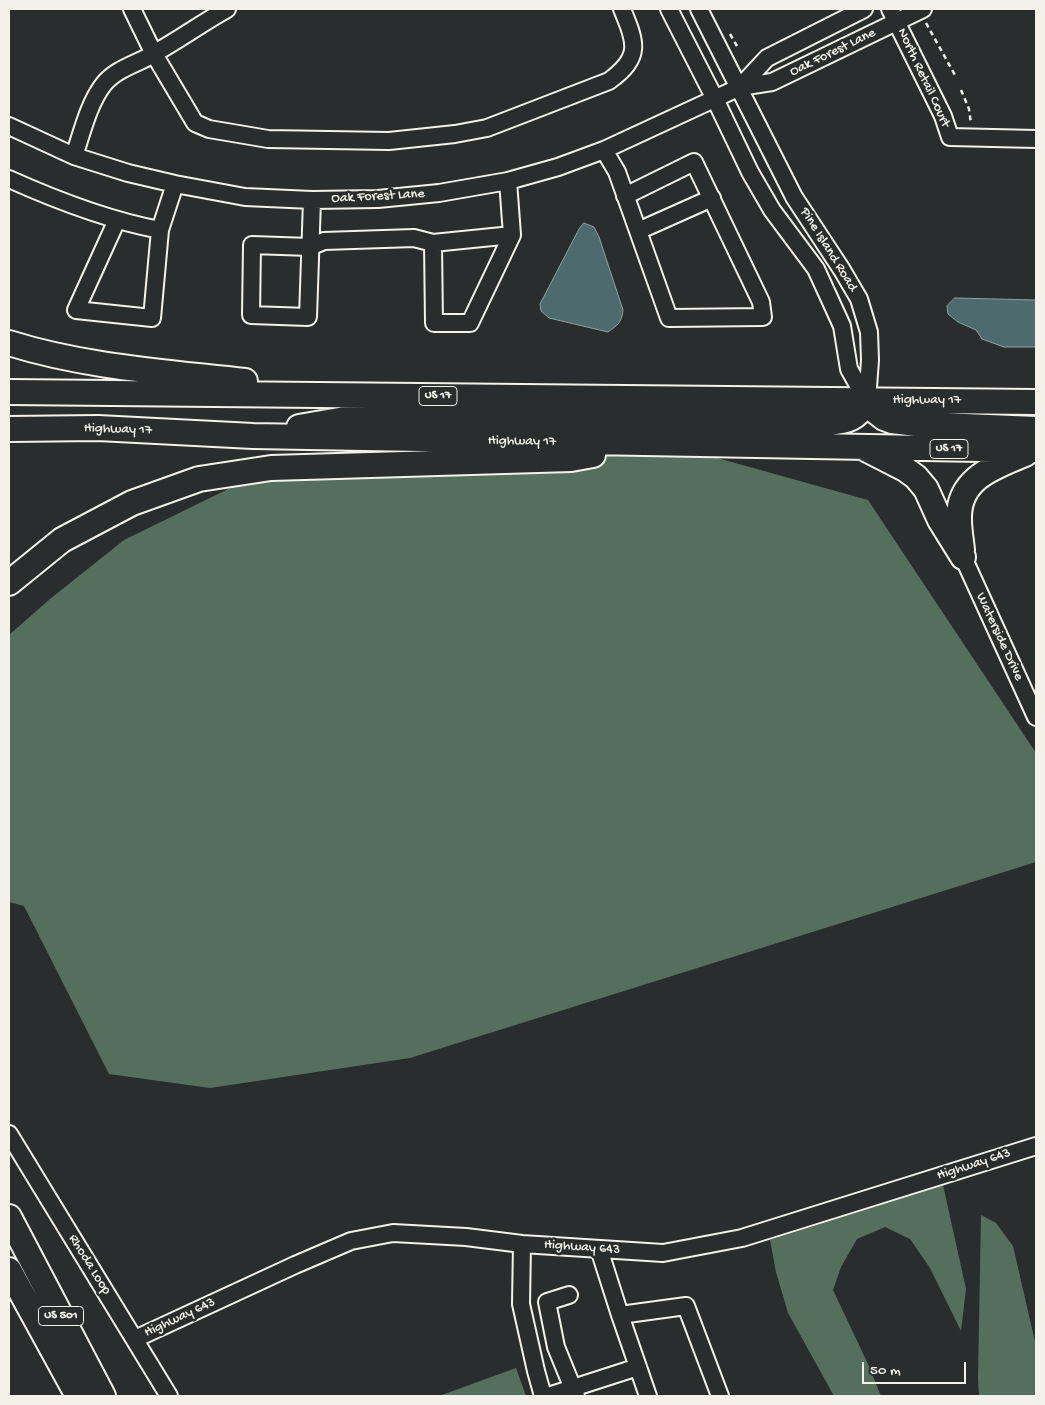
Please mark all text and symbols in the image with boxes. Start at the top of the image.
street label: Oak Forest Lane [787,25,879,81]
street label: North Retail Court [893,26,953,130]
street label: Oak Forest Lane [331,186,425,208]
street label: Pine Island Road [795,205,861,295]
road number: US 17 [419,386,457,406]
street label: Highway 17 [893,393,961,409]
street label: Highway 17 [84,420,152,440]
street label: Highway 17 [488,433,556,451]
road number: US 17 [930,439,968,458]
street label: Waterside Drive [971,590,1027,684]
street label: Highway 643 [935,1145,1013,1185]
street label: Rhoda Loop [64,1232,114,1298]
street label: Highway 643 [543,1237,621,1259]
street label: Highway 643 [142,1294,218,1342]
road number: US 501 [38,1306,84,1325]
scale bar [865,1352,969,1384]
text: 50 m [870,1362,901,1380]

